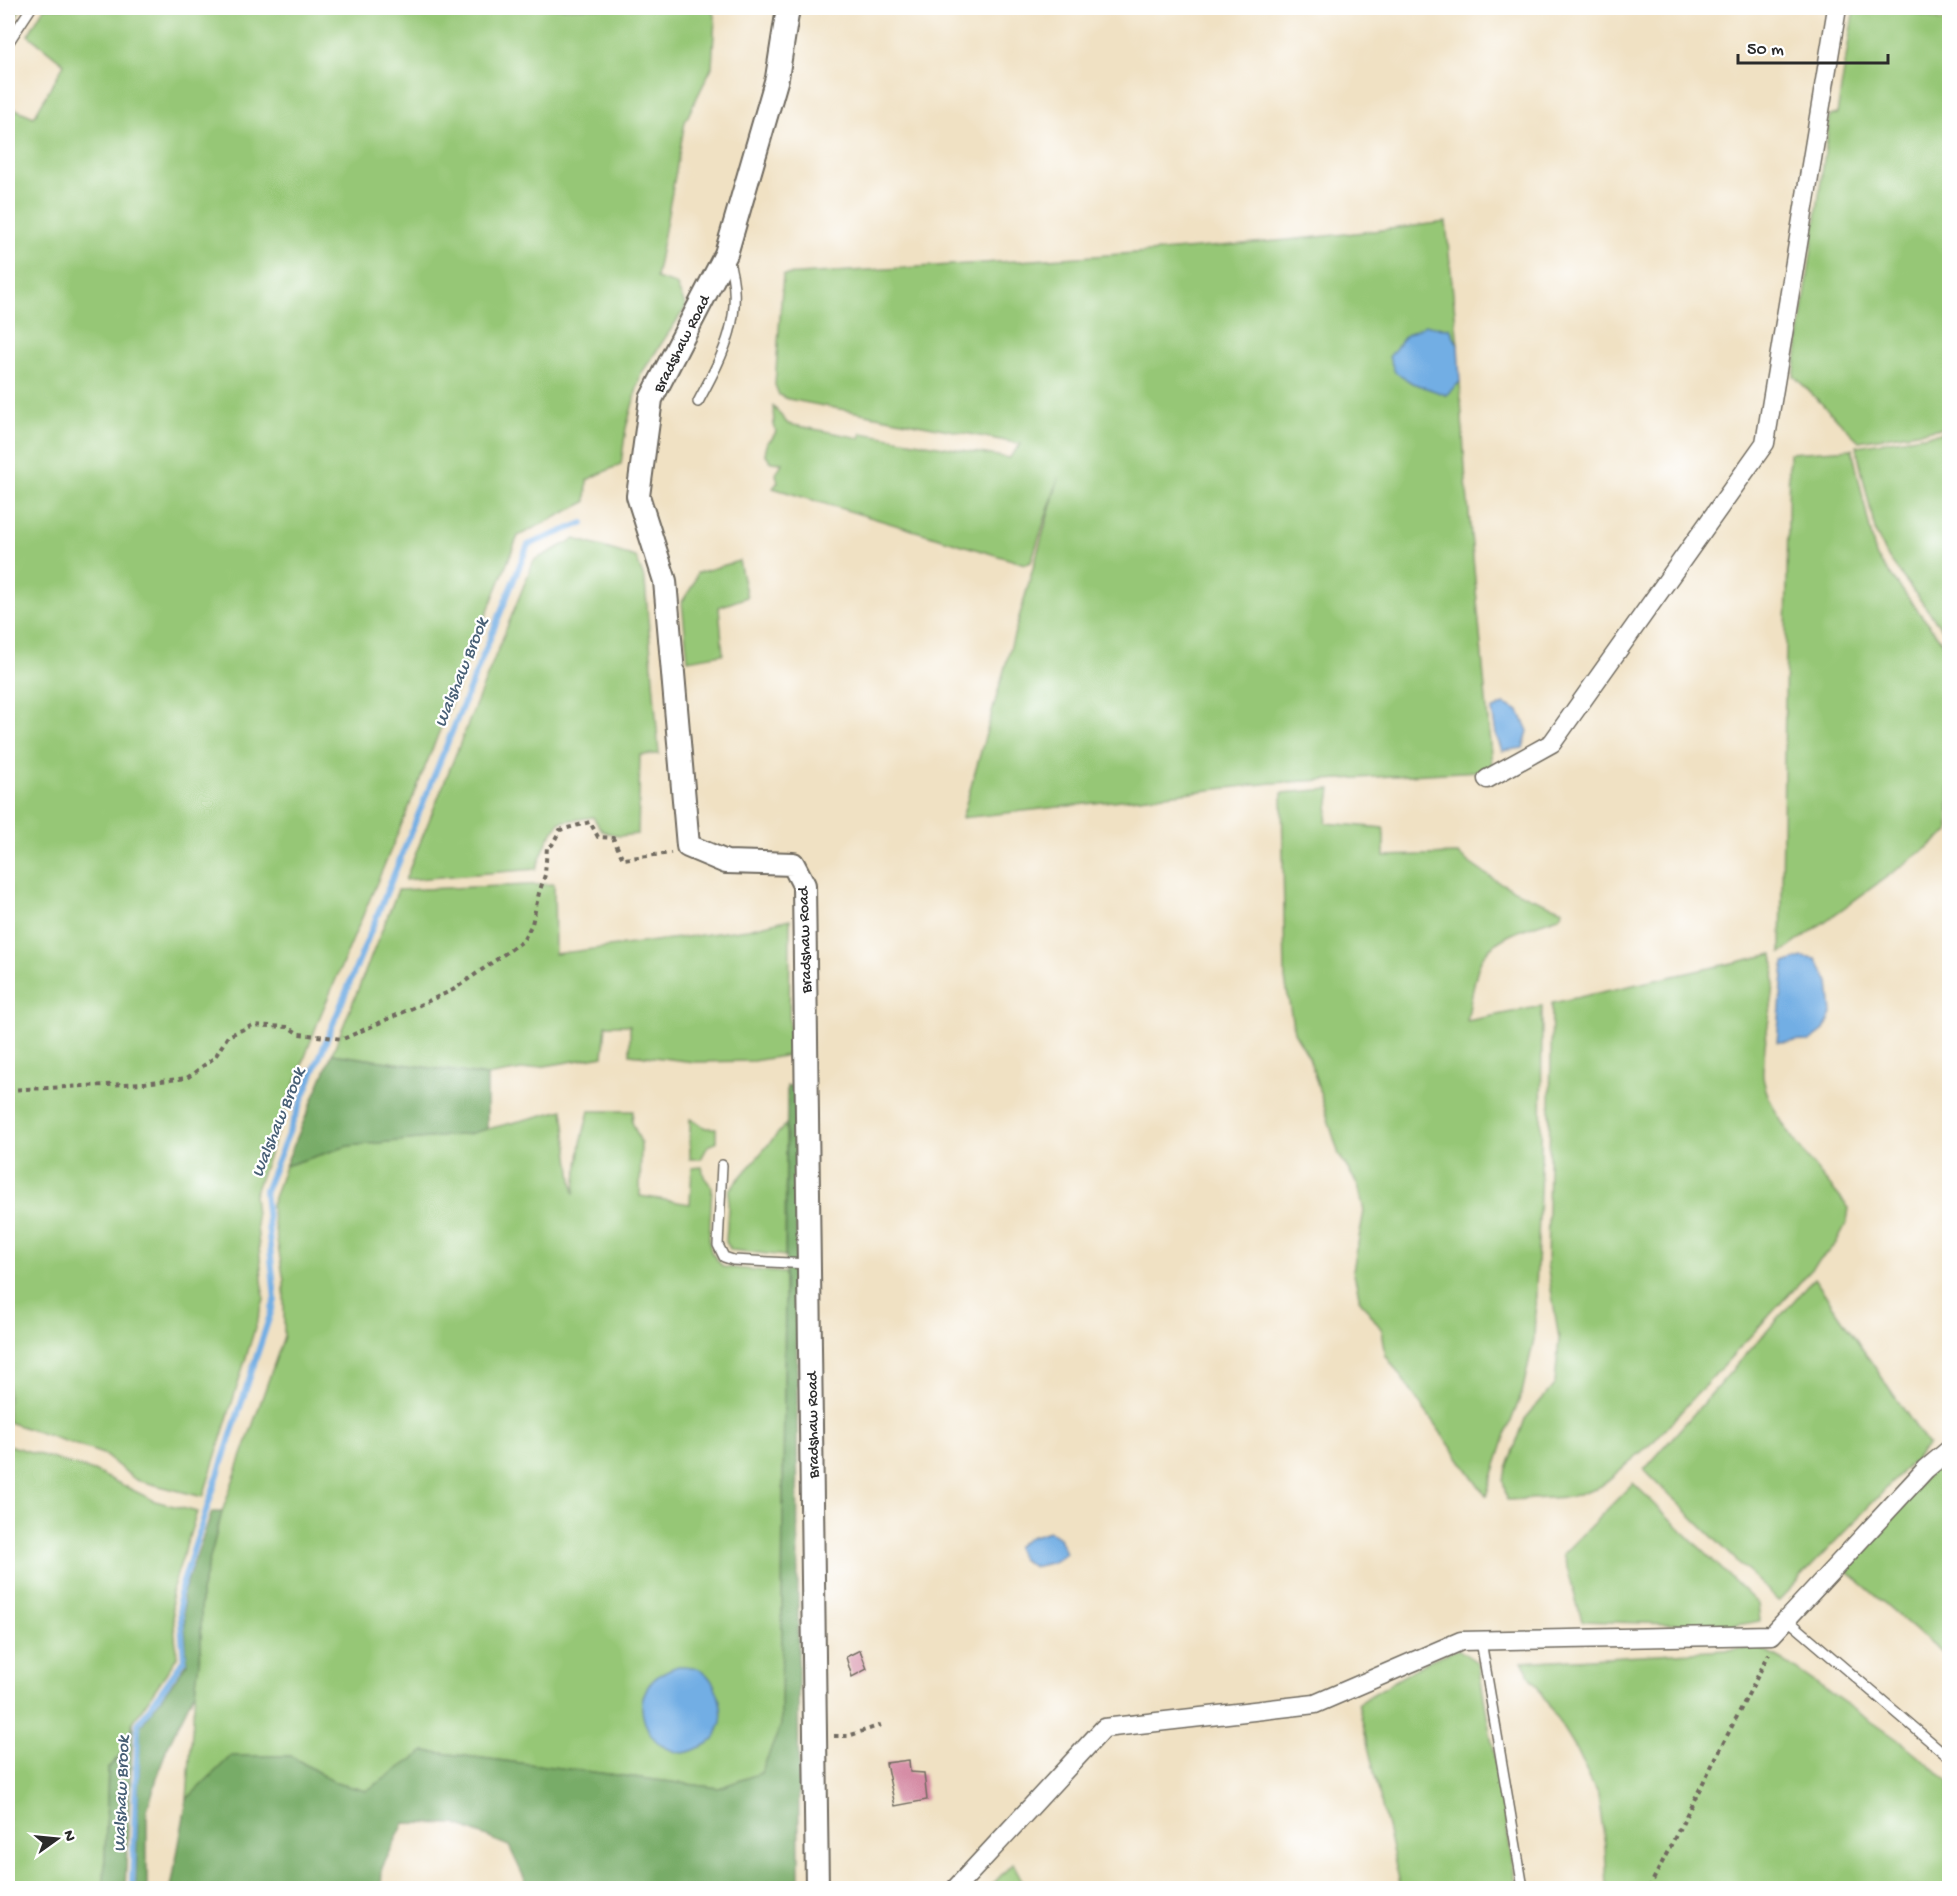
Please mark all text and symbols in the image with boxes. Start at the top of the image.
scale bar [1738,27,1888,65]
text: 50 m [1747,40,1784,61]
street label: Bradshaw Road [650,291,717,397]
water label: Walshaw Brook [431,613,495,731]
street label: Bradshaw Road [795,885,818,994]
water label: Walshaw Brook [248,1063,312,1181]
street label: Bradshaw Road [804,1370,825,1479]
water label: Walshaw Brook [110,1734,135,1852]
north arrow [27,1809,87,1869]
text: N [58,1829,79,1844]

